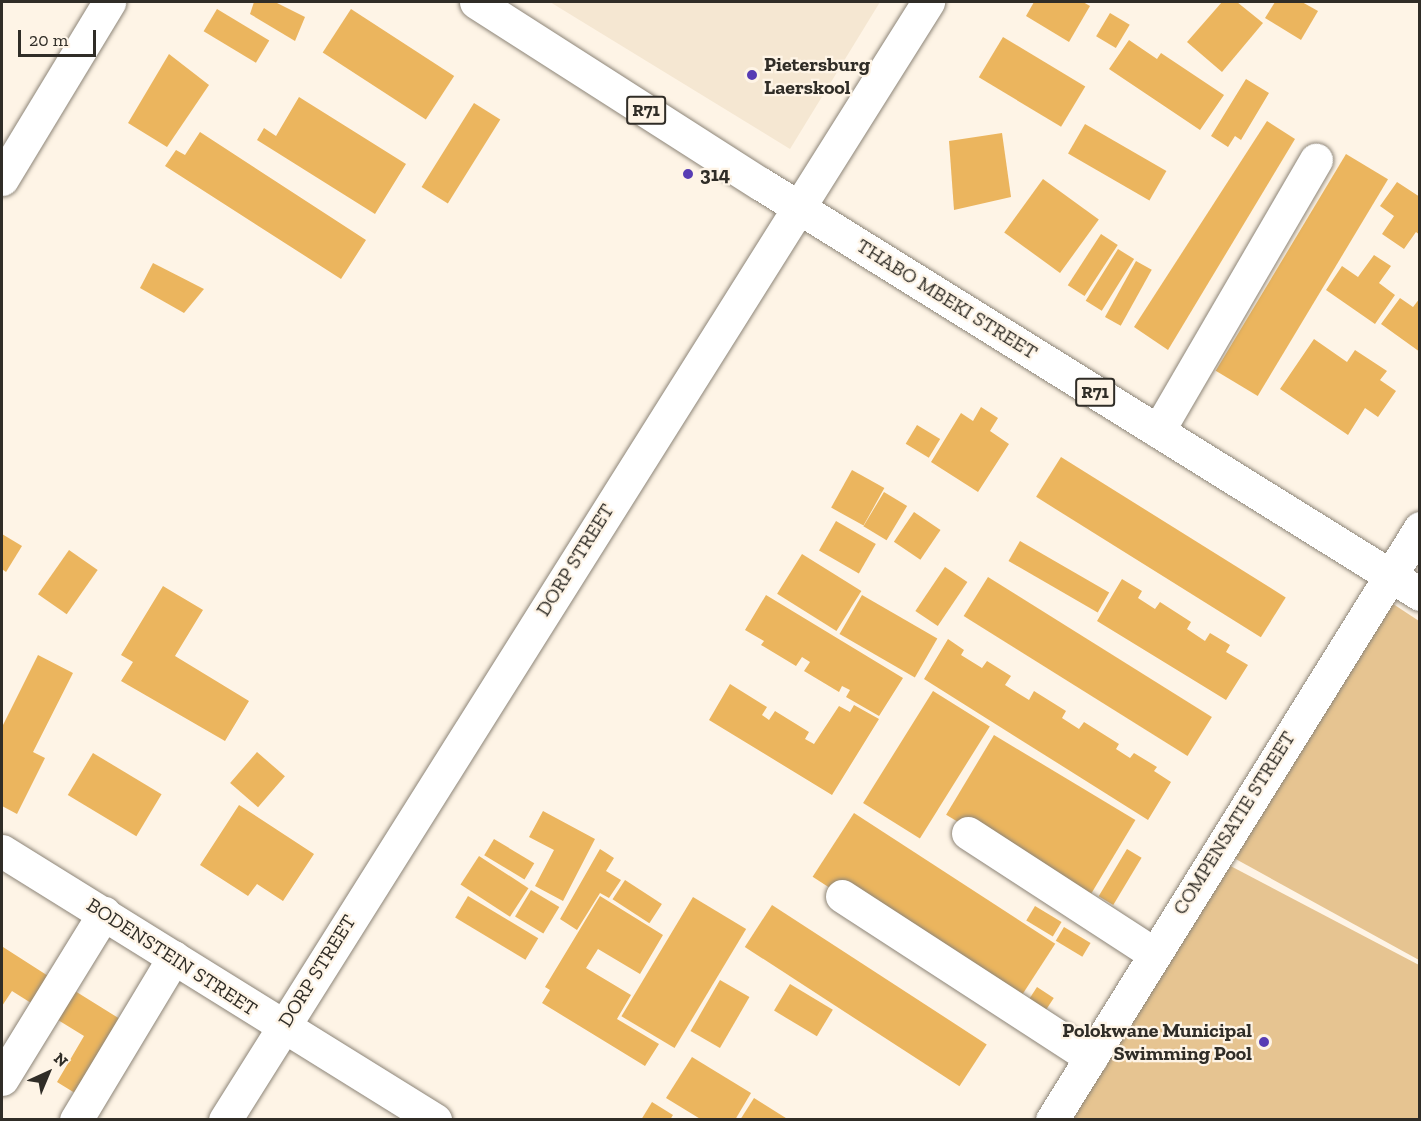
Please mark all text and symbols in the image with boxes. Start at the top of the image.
scale bar [21,18,99,56]
text: 20 m [29,29,68,51]
place label: Pietersburg Laerskool [764,52,870,99]
marker: Pietersburg Laerskool [745,68,759,82]
road number: R71 [625,95,667,125]
place label: 314 [700,162,730,186]
marker: 314 [681,167,695,181]
street label: THABO MBEKI STREET [852,234,1042,364]
road number: R71 [1074,377,1116,407]
street label: DORP STREET [531,499,619,621]
street label: COMPENSATIE STREET [1168,727,1300,919]
street label: BODENSTEIN STREET [82,893,262,1021]
street label: DORP STREET [273,910,361,1032]
place label: Polokwane Municipal Swimming Pool [1062,1018,1252,1065]
marker: Polokwane Municipal Swimming Pool [1257,1035,1271,1049]
north arrow [18,1043,78,1103]
text: N [50,1049,72,1071]

